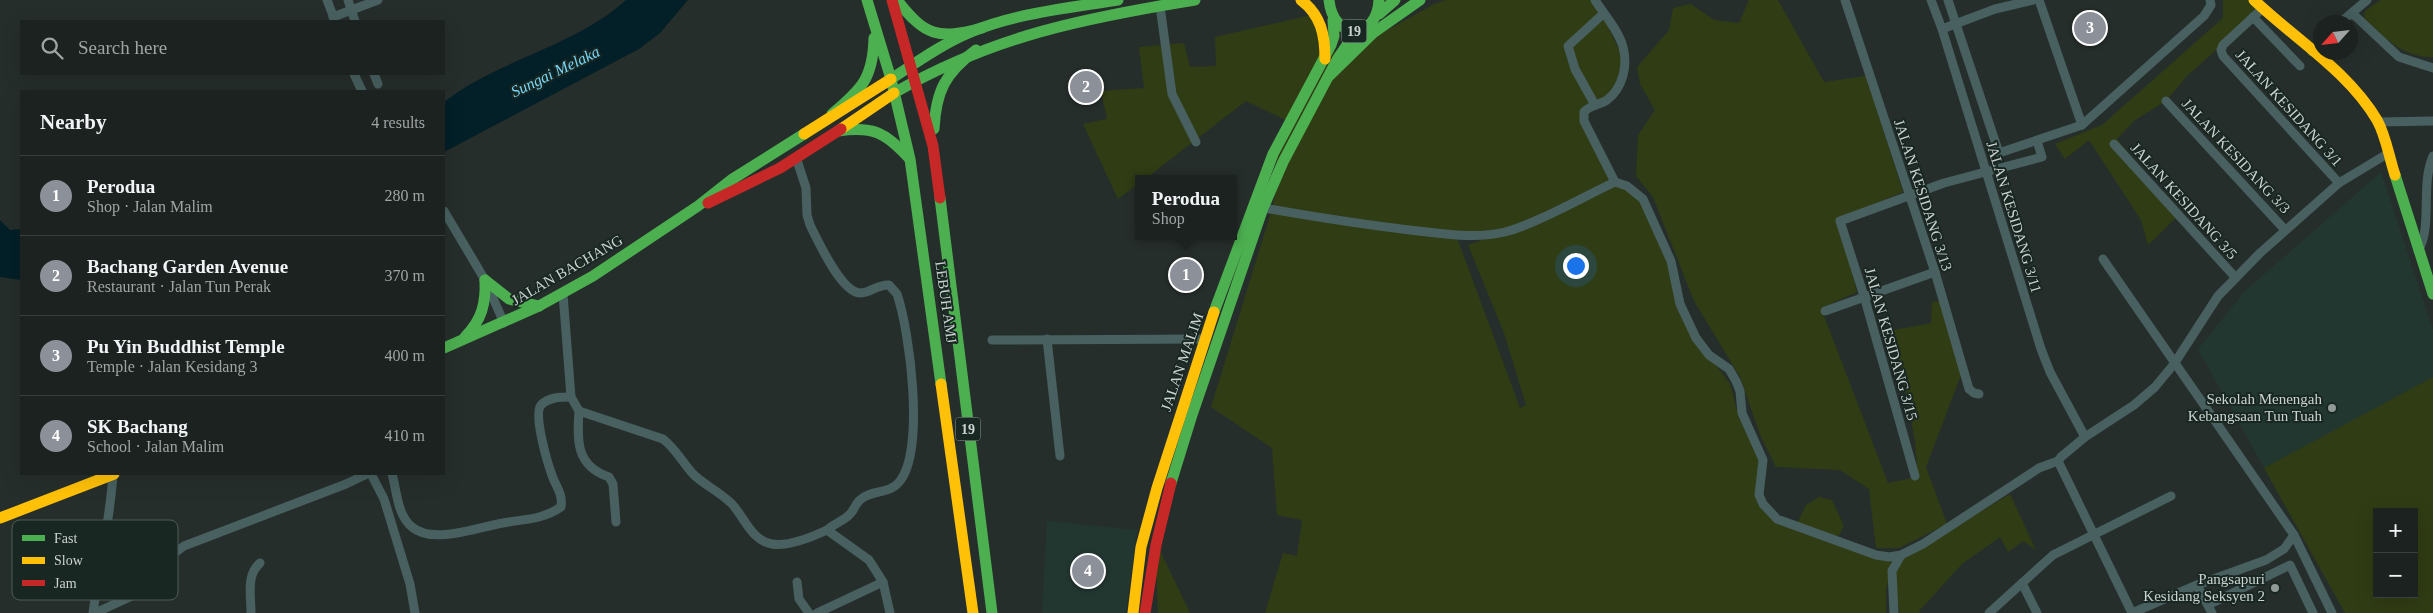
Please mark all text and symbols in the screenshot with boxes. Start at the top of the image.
pin: 3 [2074,9,2106,47]
north arrow [2313,15,2358,60]
search box [20,20,445,75]
road number: 19 [1342,20,1366,42]
icon: search [38,34,66,62]
text: Search here [78,37,167,58]
water label: Sungai Melaka [508,43,603,101]
street label: JALAN KESIDANG 3/1 [2233,47,2345,169]
pin: 2 [1070,68,1102,106]
street label: JALAN KESIDANG 3/3 [2179,95,2293,217]
text: Nearby [40,110,107,134]
text: 4 results [371,114,425,131]
street label: JALAN KESIDANG 3/13 [1891,117,1955,273]
street label: JALAN KESIDANG 3/11 [1983,139,2045,295]
street label: JALAN KESIDANG 3/5 [2128,140,2240,262]
popup [1135,175,1237,240]
text: Perodua [87,176,155,197]
text: 1 [52,187,60,204]
text: 280 m [385,187,425,204]
text: Perodua [1152,188,1220,209]
text: Shop · Jalan Malim [87,198,213,215]
text: Shop [1152,210,1185,227]
street label: JALAN BACHANG [509,232,625,308]
your location [1563,253,1589,279]
text: Bachang Garden Avenue [87,256,288,277]
pin: 1 [1170,256,1202,294]
street label: LEBUH AMJ [932,260,960,344]
street label: JALAN KESIDANG 3/15 [1861,266,1921,422]
text: 2 [52,267,60,284]
text: 370 m [385,267,425,284]
text: Restaurant · Jalan Tun Perak [87,278,271,295]
street label: JALAN MALIM [1158,311,1206,413]
text: Pu Yin Buddhist Temple [87,336,285,357]
text: 3 [52,347,60,364]
text: 400 m [385,347,425,364]
text: Temple · Jalan Kesidang 3 [87,358,257,375]
place label: Sekolah Menengah Kebangsaan Tun Tuah [2188,391,2322,424]
marker: Sekolah Menengah Kebangsaan Tun Tuah [2326,402,2338,414]
text: SK Bachang [87,416,188,437]
road number: 19 [956,418,980,440]
text: 4 [52,427,60,444]
text: 410 m [385,427,425,444]
text: School · Jalan Malim [87,438,224,455]
map controls [2373,508,2418,598]
button: + [2373,508,2418,553]
legend [12,520,178,600]
text: Fast [54,531,77,546]
pin: 4 [1072,552,1104,590]
text: Slow [54,553,84,568]
button: − [2373,553,2418,598]
place label: Pangsapuri Kesidang Seksyen 2 [2143,571,2265,604]
text: Jam [54,576,77,591]
marker: Pangsapuri Kesidang Seksyen 2 [2269,582,2281,594]

